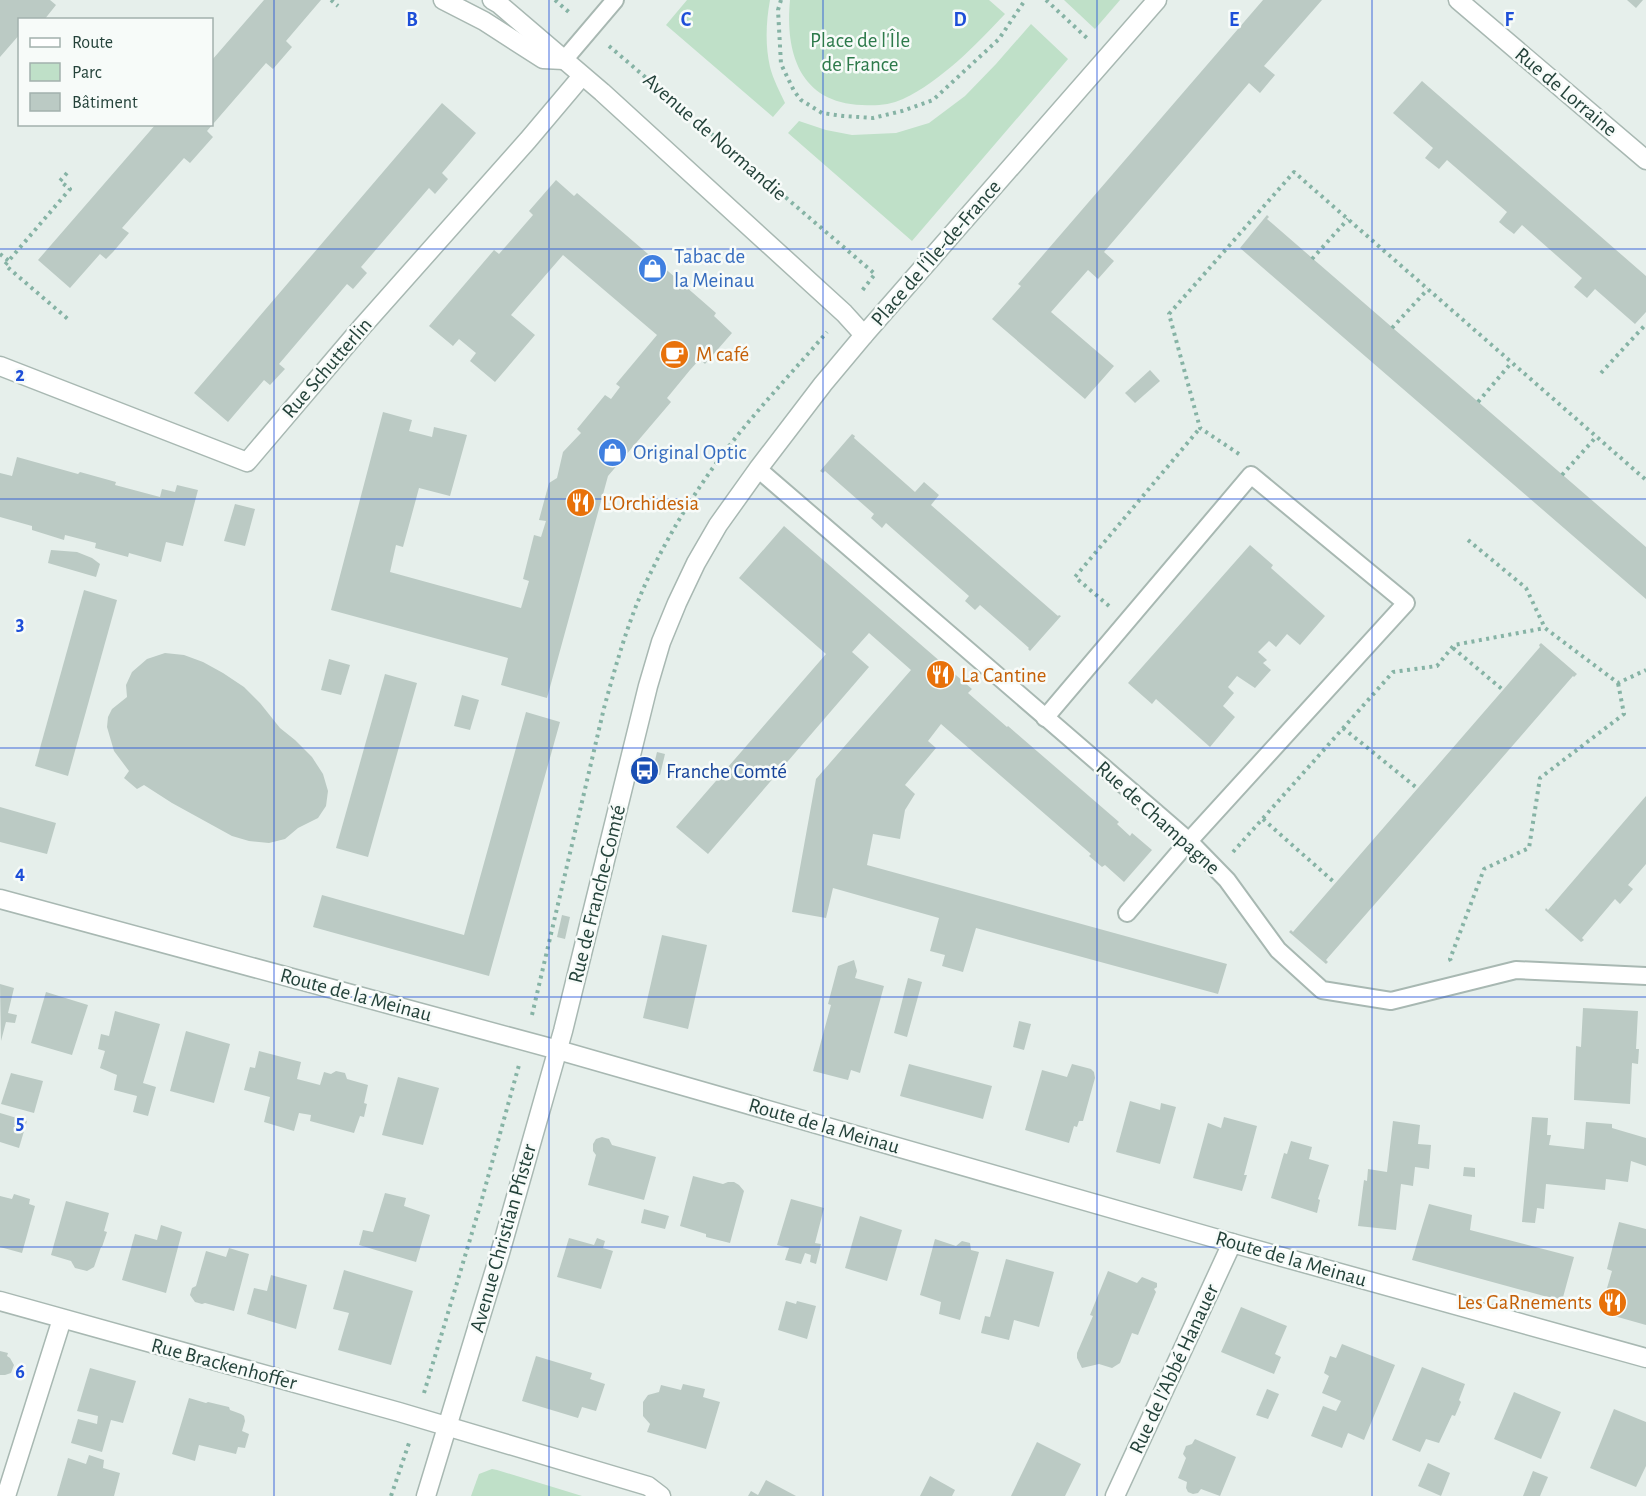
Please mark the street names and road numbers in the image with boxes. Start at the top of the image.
street label: Rue de Lorraine [1511,43,1621,141]
street label: Avenue de Normandie [639,69,791,205]
street label: Place de l'Île-de-France [866,175,1005,330]
street label: Rue Schutterlin [278,314,376,422]
street label: Rue de Champagne [1092,757,1224,879]
street label: Rue de Franche-Comté [565,803,629,985]
street label: Route de la Meinau [278,965,434,1025]
street label: Route de la Meinau [746,1094,902,1158]
street label: Avenue Christian Pfister [466,1141,540,1334]
street label: Route de la Meinau [1213,1227,1369,1291]
street label: Rue de l'Abbé Hanauer [1125,1281,1223,1457]
street label: Rue Brackenhoffer [149,1334,299,1394]

